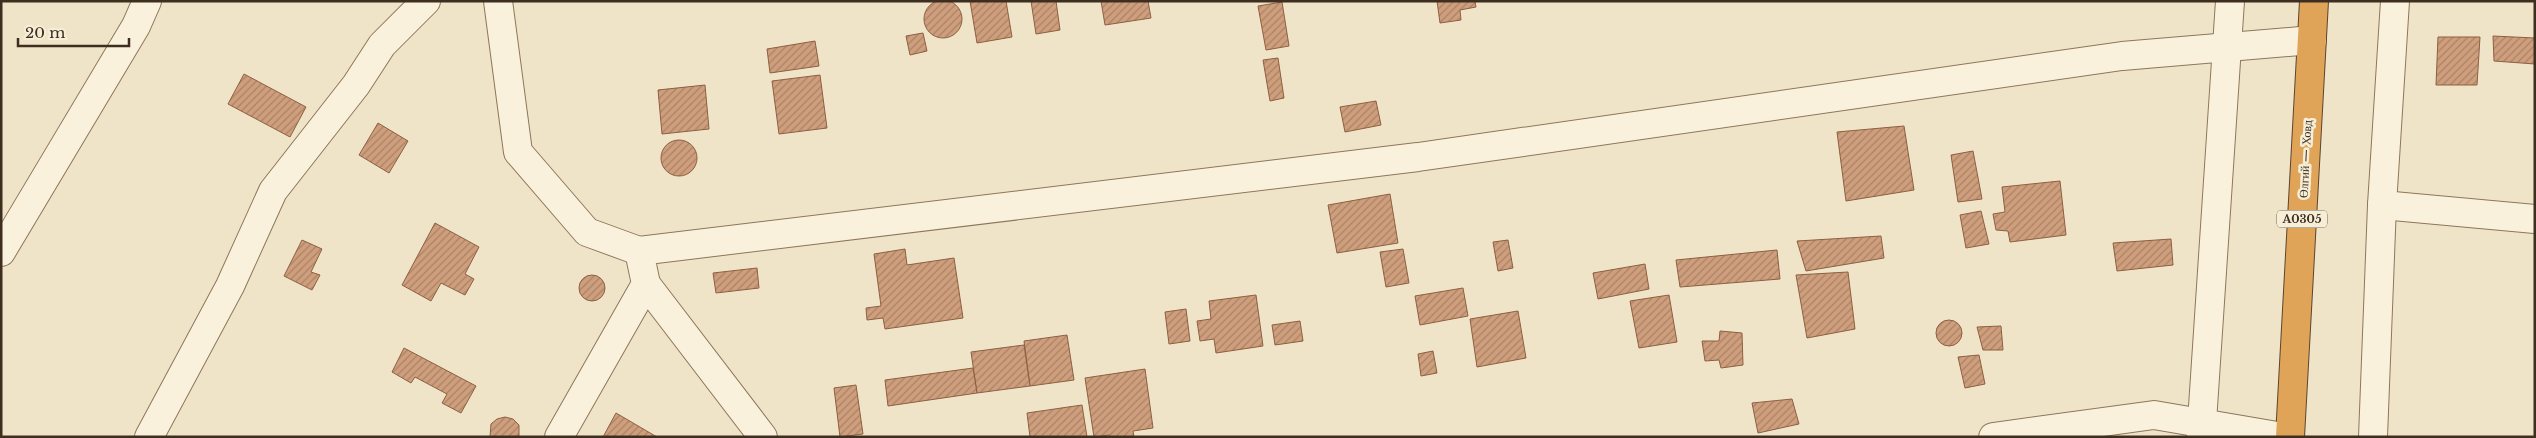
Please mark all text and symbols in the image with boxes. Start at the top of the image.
scale bar [18,15,129,47]
text: 20 m [25,23,65,42]
street label: Өлгий — Ховд [2295,120,2315,198]
road number: A0305 [2277,210,2327,228]

